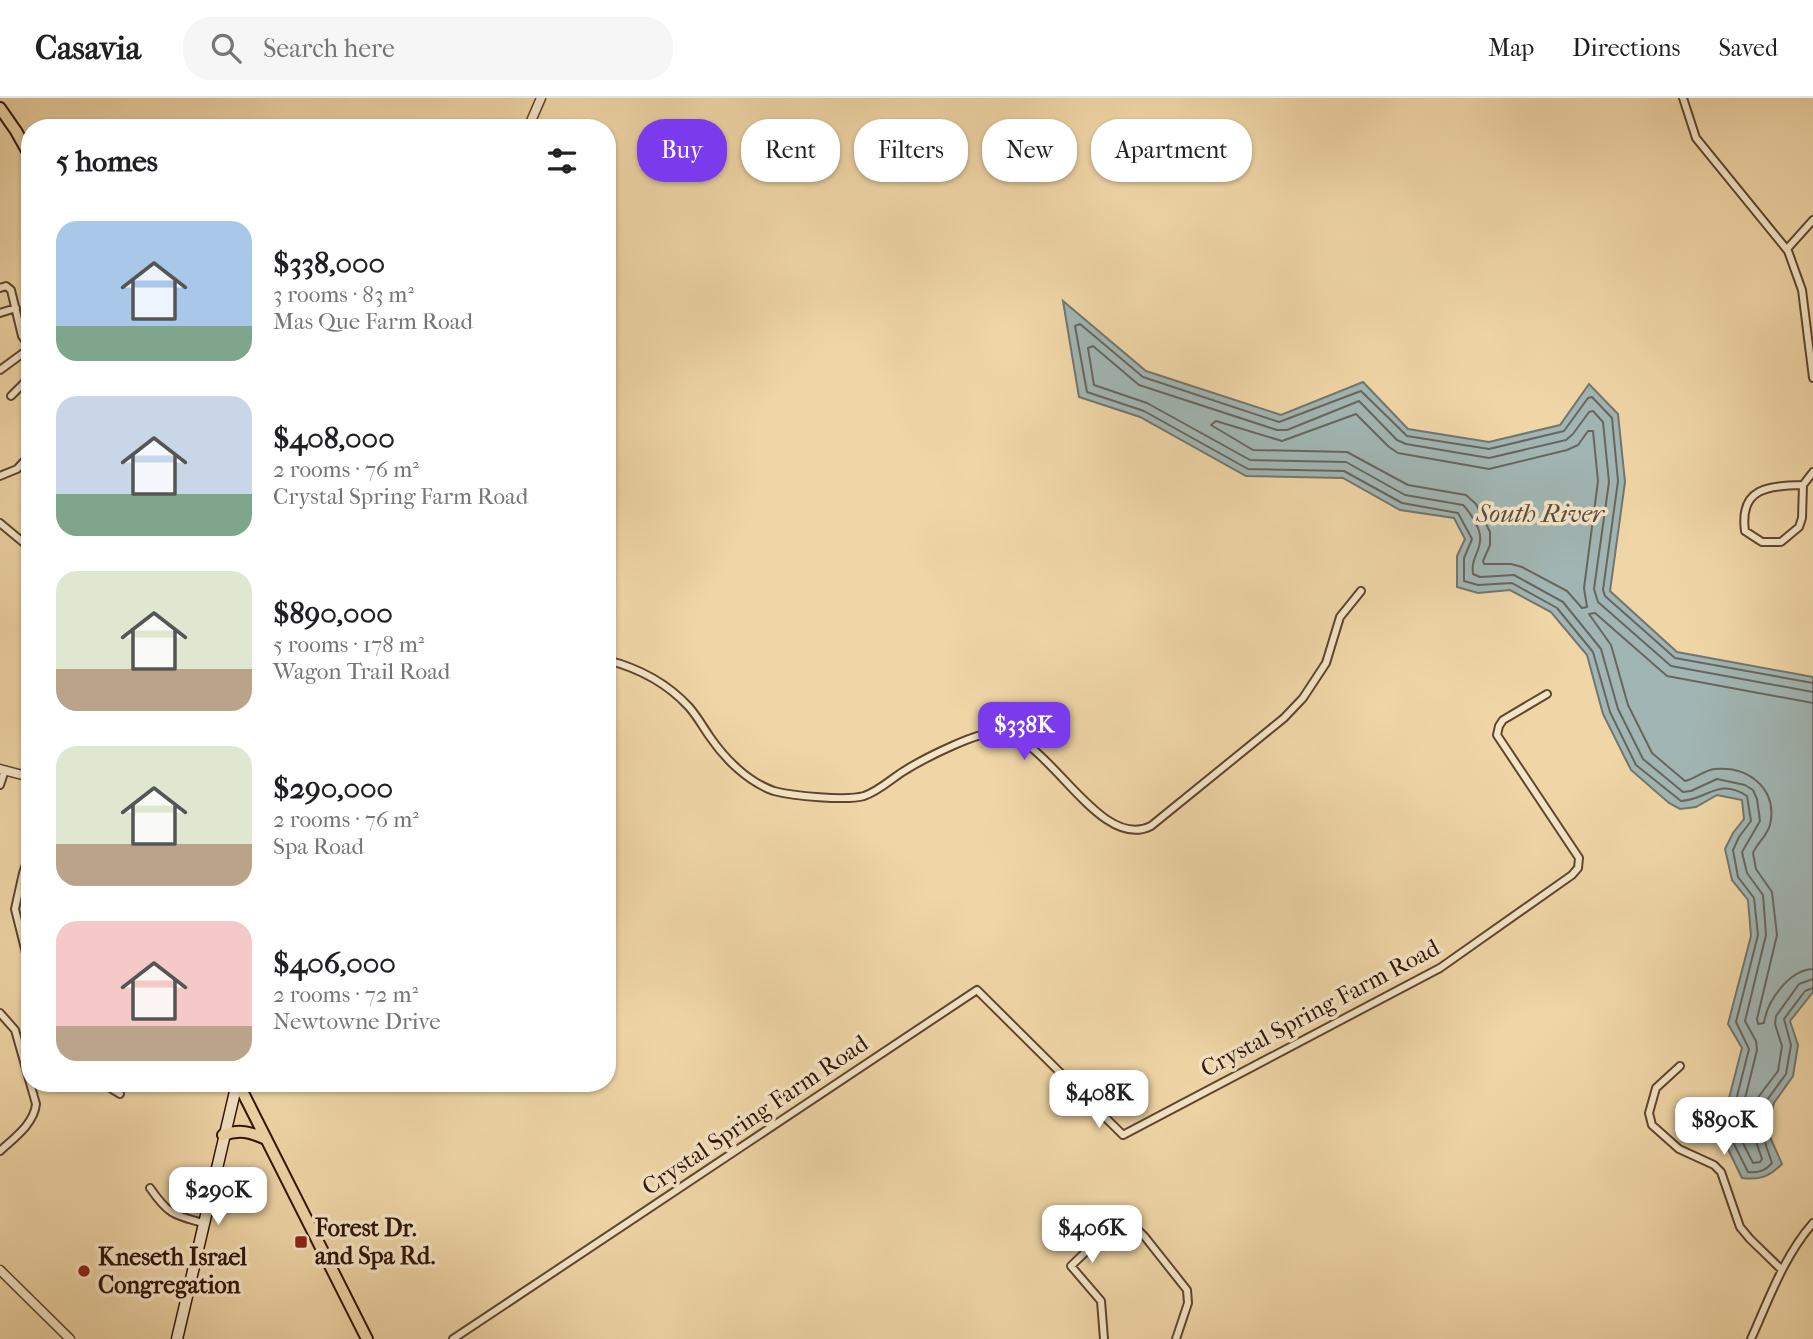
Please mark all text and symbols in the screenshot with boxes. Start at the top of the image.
search box [183,17,673,80]
text: Casavia [35,29,141,68]
icon: search [207,29,245,67]
text: Search here [263,33,395,64]
text: Map [1488,34,1534,62]
text: Directions [1572,34,1680,62]
text: Saved [1718,34,1778,62]
chip: Buy [637,119,727,182]
chip: Rent [741,119,840,182]
chip: Filters [854,119,968,182]
chip: New [982,119,1077,182]
chip: Apartment [1091,119,1252,182]
icon: filters [543,142,581,180]
text: 5 homes [56,144,158,179]
text: $338,000 [273,246,385,281]
icon: home [112,249,196,333]
text: 3 rooms · 83 m² [273,281,414,308]
text: Mas Que Farm Road [273,308,473,335]
text: $408,000 [273,421,395,456]
icon: home [112,424,196,508]
text: 2 rooms · 76 m² [273,456,419,483]
text: Crystal Spring Farm Road [273,483,528,510]
water label: South River [1475,498,1606,529]
text: $890,000 [273,596,393,631]
icon: home [112,599,196,683]
text: 5 rooms · 178 m² [273,631,424,658]
text: Wagon Trail Road [273,658,450,685]
pin: $338K [975,702,1073,762]
text: $338K [994,711,1054,738]
text: $290,000 [273,771,393,806]
icon: home [112,774,196,858]
text: 2 rooms · 76 m² [273,806,419,833]
text: Spa Road [273,833,364,860]
street label: Crystal Spring Farm Road [1196,933,1445,1083]
text: $406,000 [273,946,396,981]
icon: home [112,949,196,1033]
text: 2 rooms · 72 m² [273,981,418,1008]
text: Newtowne Drive [273,1008,441,1035]
street label: Crystal Spring Farm Road [637,1028,874,1201]
pin: $408K [1050,1070,1148,1130]
text: $408K [1065,1079,1133,1106]
pin: $890K [1675,1098,1773,1157]
text: $890K [1691,1106,1757,1133]
pin: $290K [169,1168,267,1227]
text: $290K [185,1176,251,1203]
pin: $406K [1043,1206,1141,1265]
place label: Forest Dr. and Spa Rd. [314,1214,436,1270]
text: $406K [1058,1214,1126,1241]
marker: Forest Dr. and Spa Rd. [293,1234,309,1250]
place label: Kneseth Israel Congregation [98,1243,247,1299]
marker: Kneseth Israel Congregation [76,1263,92,1279]

